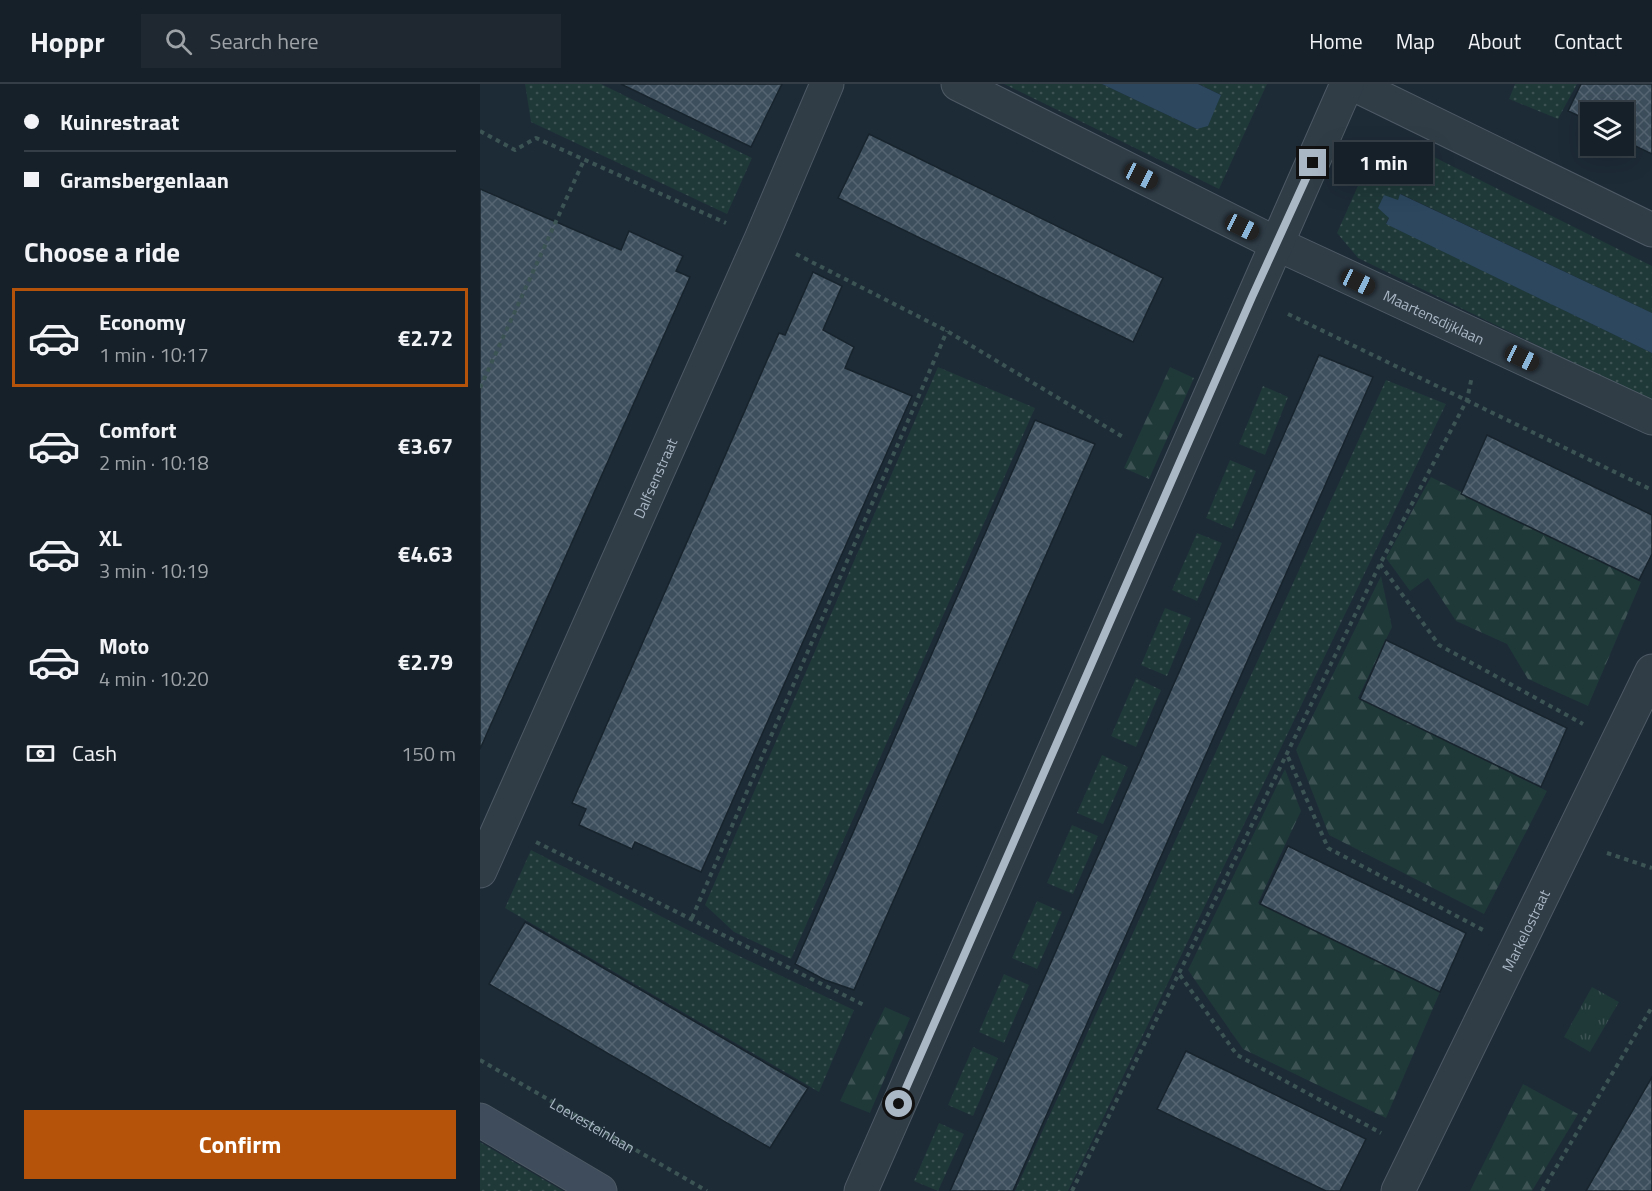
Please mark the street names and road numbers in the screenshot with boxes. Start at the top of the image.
street label: Maartensdijklaan [1380,283,1488,350]
street label: Dalfsenstraat [627,433,683,522]
street label: Markelostraat [1495,885,1555,975]
street label: Loevesteinlaan [546,1091,639,1159]

